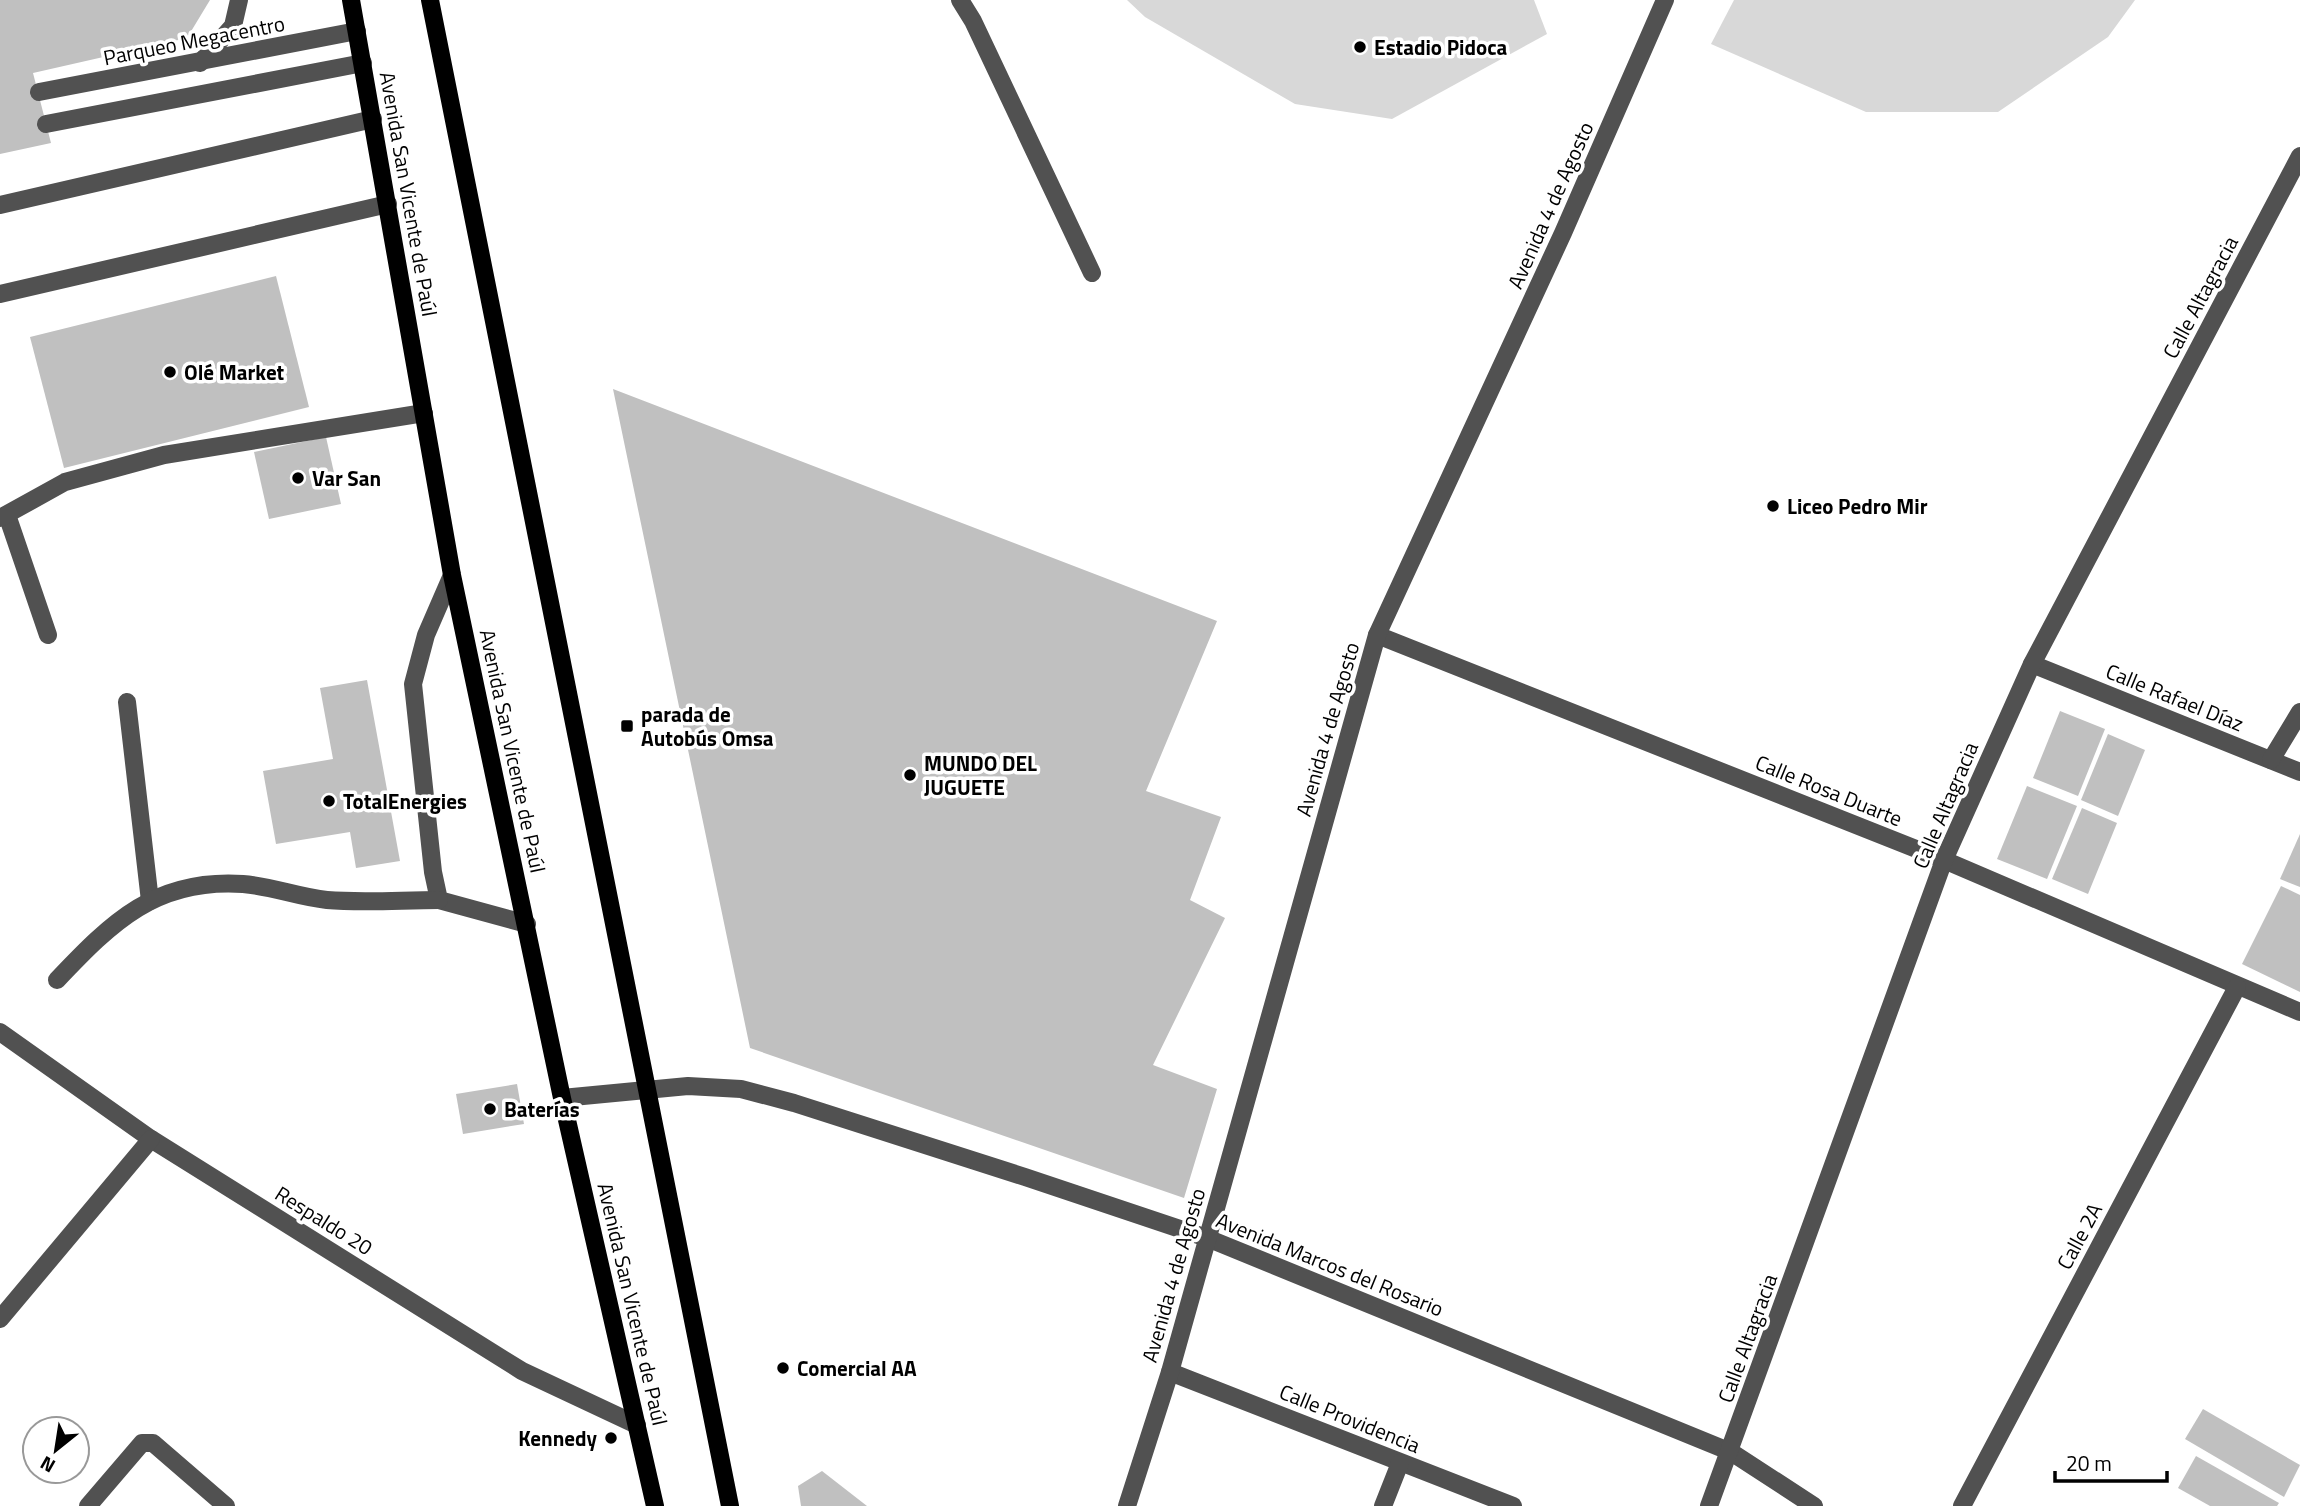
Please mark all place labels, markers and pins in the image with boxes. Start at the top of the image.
place label: Estadio Pidoca [1374,31,1508,63]
marker: Estadio Pidoca [1352,39,1368,55]
place label: Olé Market [184,356,285,388]
marker: Olé Market [162,364,178,380]
place label: Var San [312,462,381,494]
marker: Var San [290,470,306,486]
place label: Liceo Pedro Mir [1787,490,1928,522]
marker: Liceo Pedro Mir [1765,498,1781,514]
place label: parada de Autobús Omsa [641,698,774,754]
marker: parada de Autobús Omsa [619,718,635,734]
place label: MUNDO DEL JUGUETE [924,747,1037,803]
marker: MUNDO DEL JUGUETE [902,767,918,783]
place label: TotalEnergies [343,785,467,817]
marker: TotalEnergies [321,793,337,809]
place label: Baterías [504,1093,580,1125]
marker: Baterías [482,1101,498,1117]
place label: Comercial AA [797,1352,917,1384]
marker: Comercial AA [775,1360,791,1376]
place label: Kennedy [518,1422,597,1454]
marker: Kennedy [603,1430,619,1446]

